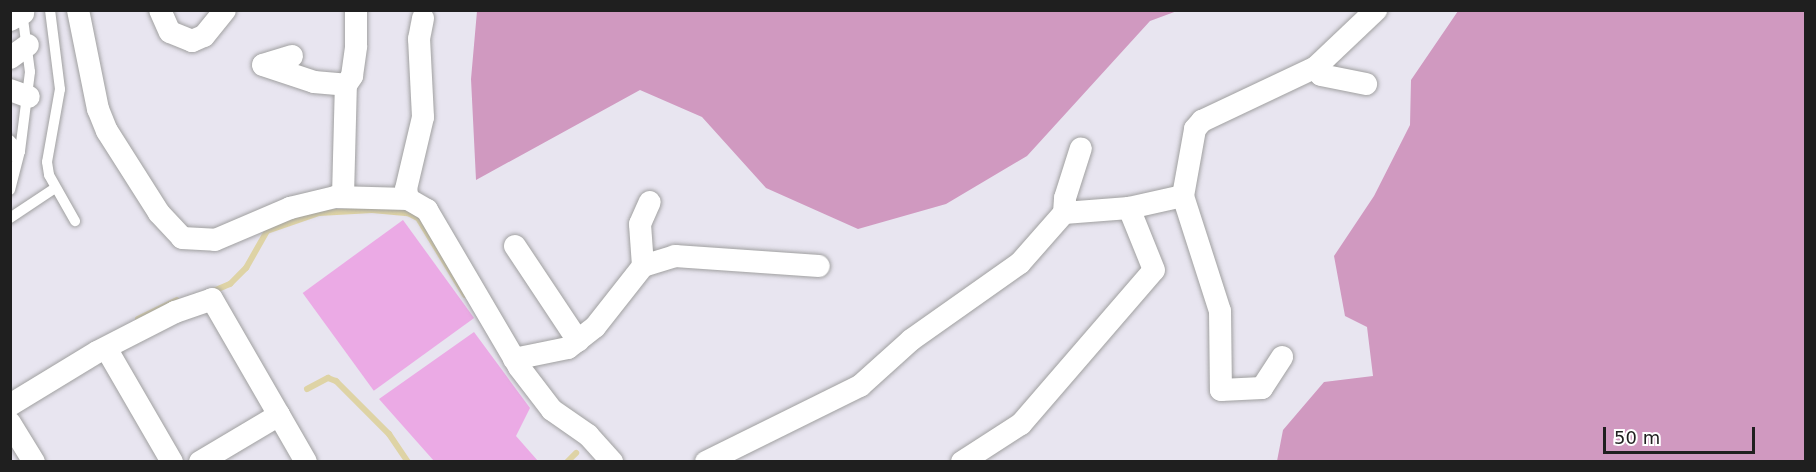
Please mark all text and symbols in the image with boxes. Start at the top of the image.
scale bar [1606,415,1758,453]
text: 50 m [1614,427,1660,448]

